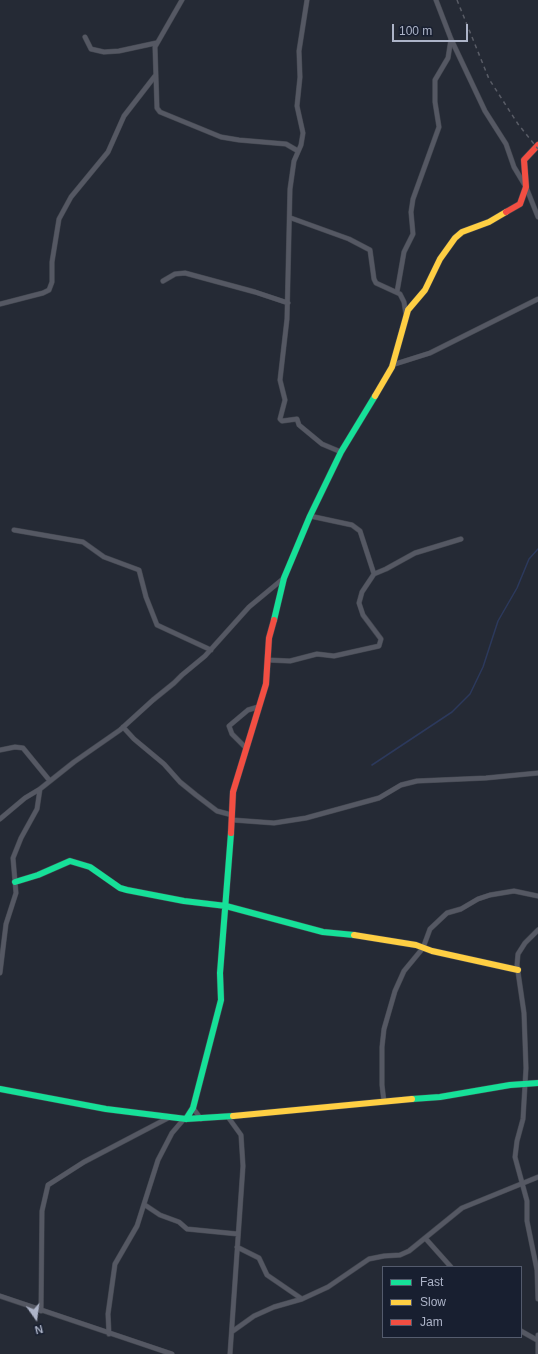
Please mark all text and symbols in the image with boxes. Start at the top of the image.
scale bar [394,16,470,42]
text: 100 m [399,24,432,38]
legend [382,1266,522,1338]
text: Fast [420,1275,443,1289]
text: Slow [420,1295,446,1309]
north arrow [16,1298,56,1338]
text: Jam [420,1315,443,1329]
text: N [34,1323,44,1336]

